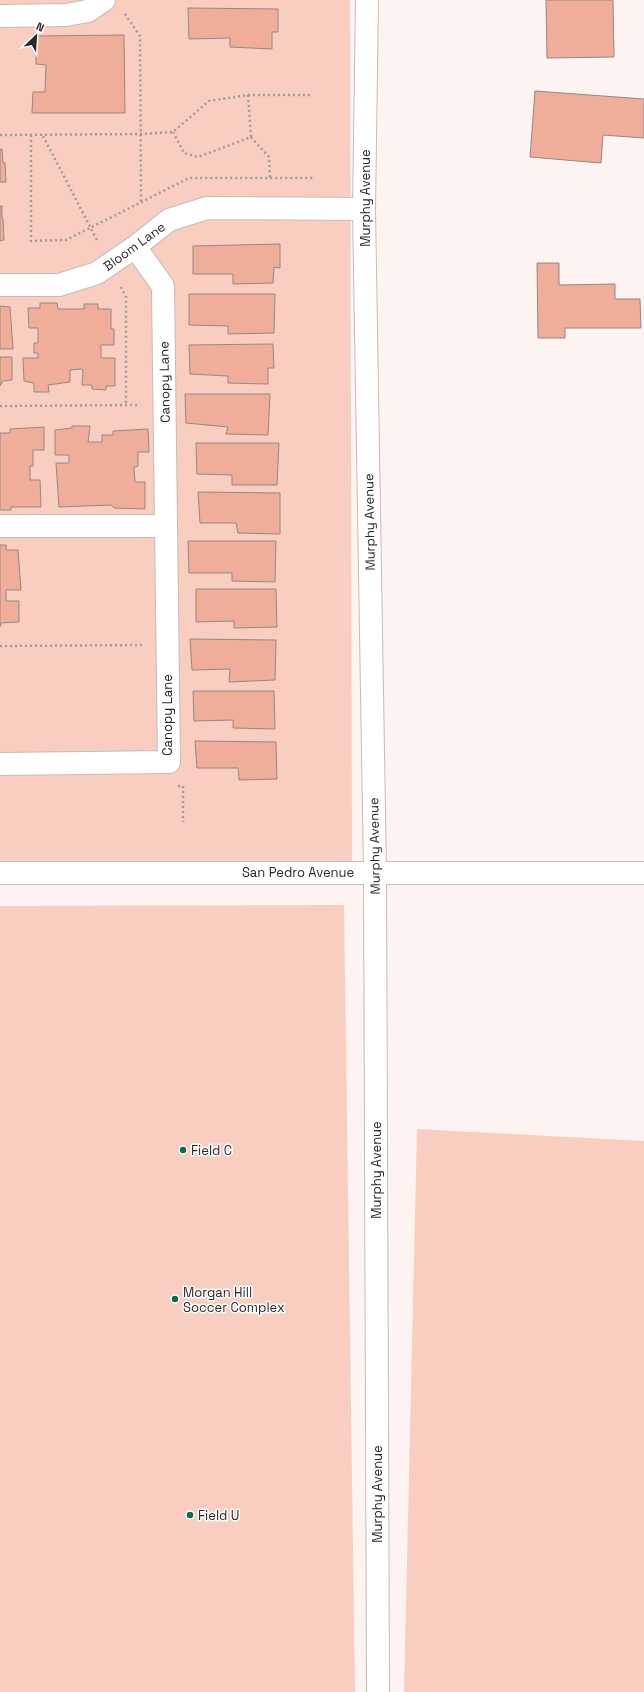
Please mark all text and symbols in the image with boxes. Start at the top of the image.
north arrow [16,16,56,56]
text: N [34,19,47,35]
street label: Murphy Avenue [357,149,374,247]
street label: Bloom Lane [100,218,169,275]
street label: Canopy Lane [155,341,174,423]
street label: Murphy Avenue [360,473,379,571]
street label: Canopy Lane [159,674,176,756]
street label: Murphy Avenue [365,797,384,895]
street label: San Pedro Avenue [242,864,354,881]
street label: Murphy Avenue [368,1121,385,1219]
place label: Field C [191,1142,232,1159]
marker: Field C [178,1145,188,1155]
place label: Morgan Hill Soccer Complex [183,1284,285,1316]
marker: Morgan Hill Soccer Complex [170,1294,180,1304]
street label: Murphy Avenue [369,1445,386,1543]
place label: Field U [198,1507,239,1524]
marker: Field U [185,1510,195,1520]

